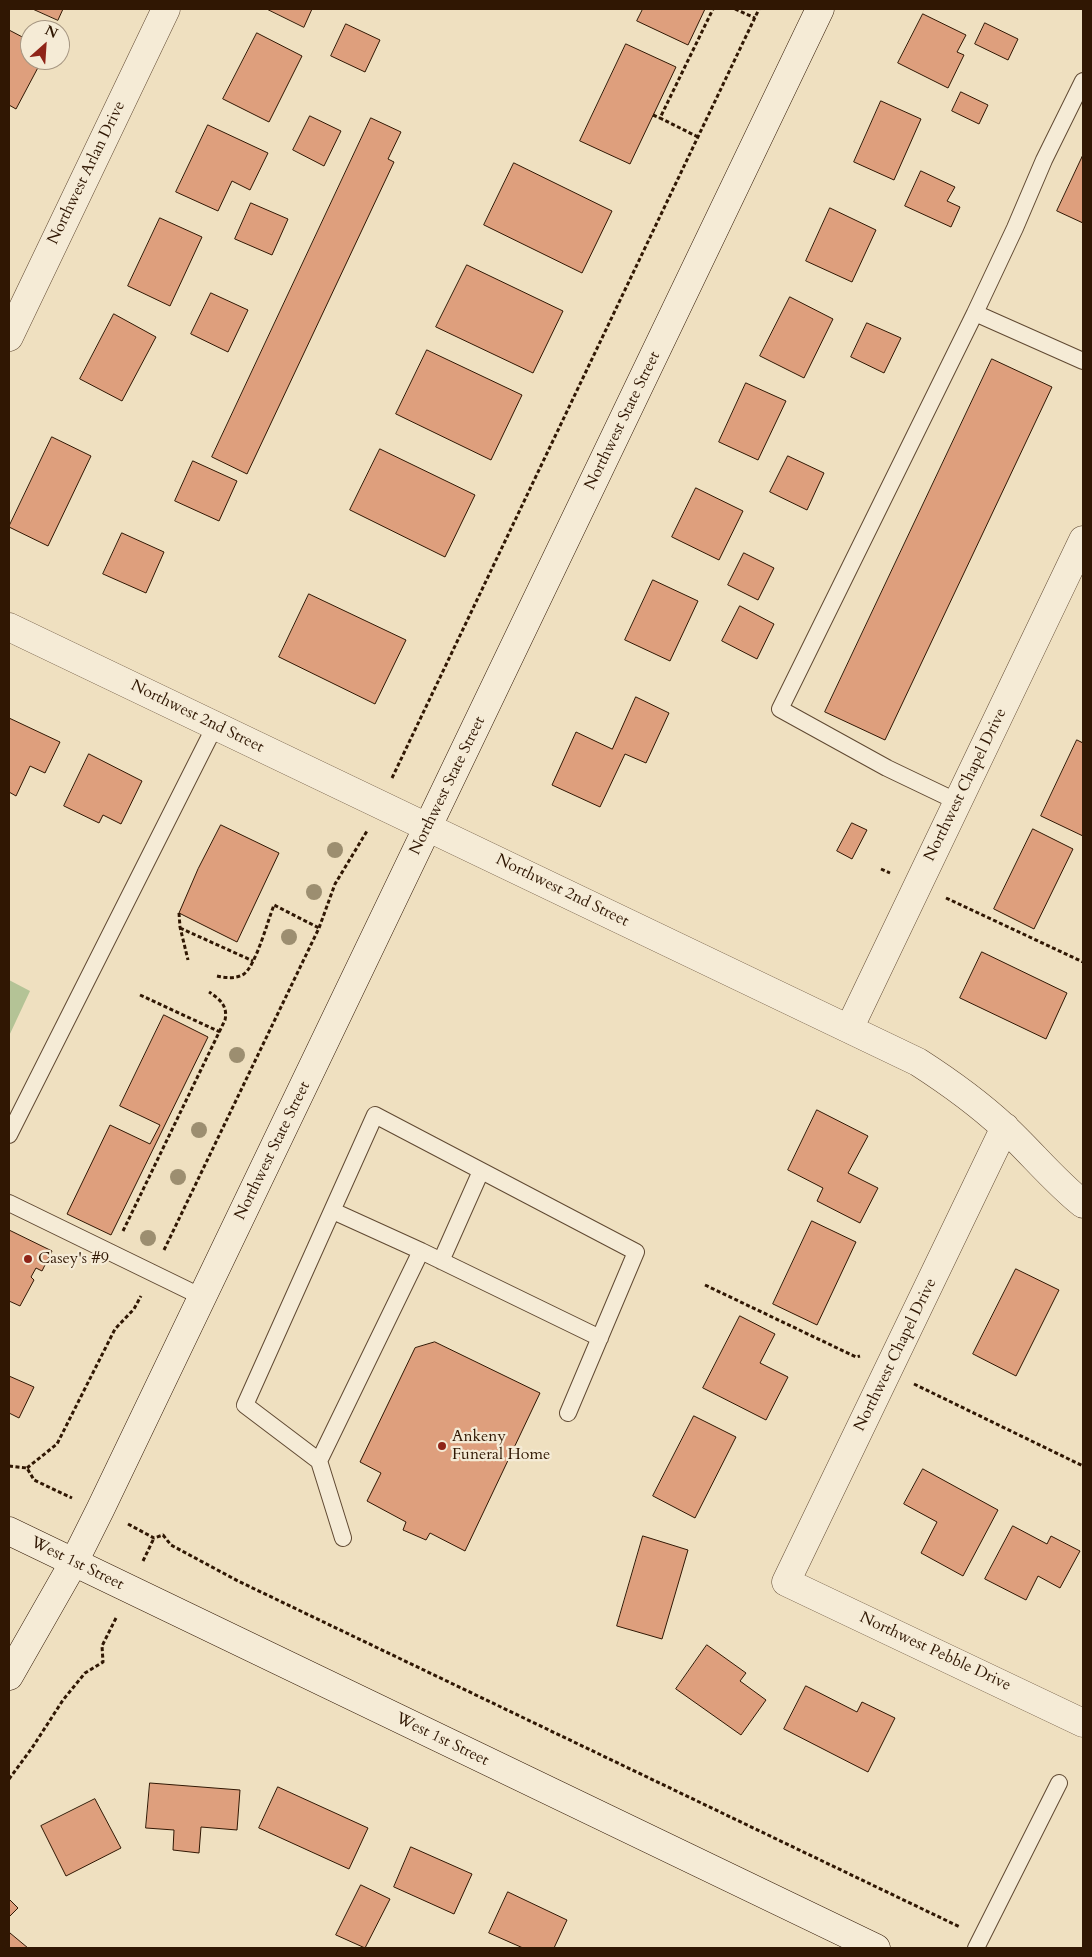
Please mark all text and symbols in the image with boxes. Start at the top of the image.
north arrow [20,20,70,70]
text: N [42,21,61,43]
street label: Northwest Arlan Drive [44,98,130,248]
street label: Northwest State Street [581,349,665,493]
street label: Northwest 2nd Street [127,677,267,757]
street label: Northwest Chapel Drive [921,706,1011,864]
street label: Northwest State Street [406,714,490,858]
street label: Northwest 2nd Street [492,851,632,931]
street label: Northwest State Street [231,1079,315,1223]
place label: Casey's #9 [38,1249,109,1269]
marker: Casey's #9 [22,1253,34,1265]
street label: Northwest Chapel Drive [851,1276,941,1434]
place label: Ankeny Funeral Home [452,1427,550,1465]
marker: Ankeny Funeral Home [436,1440,448,1452]
street label: West 1st Street [27,1533,127,1595]
street label: Northwest Pebble Drive [856,1608,1014,1696]
street label: West 1st Street [392,1709,492,1771]

